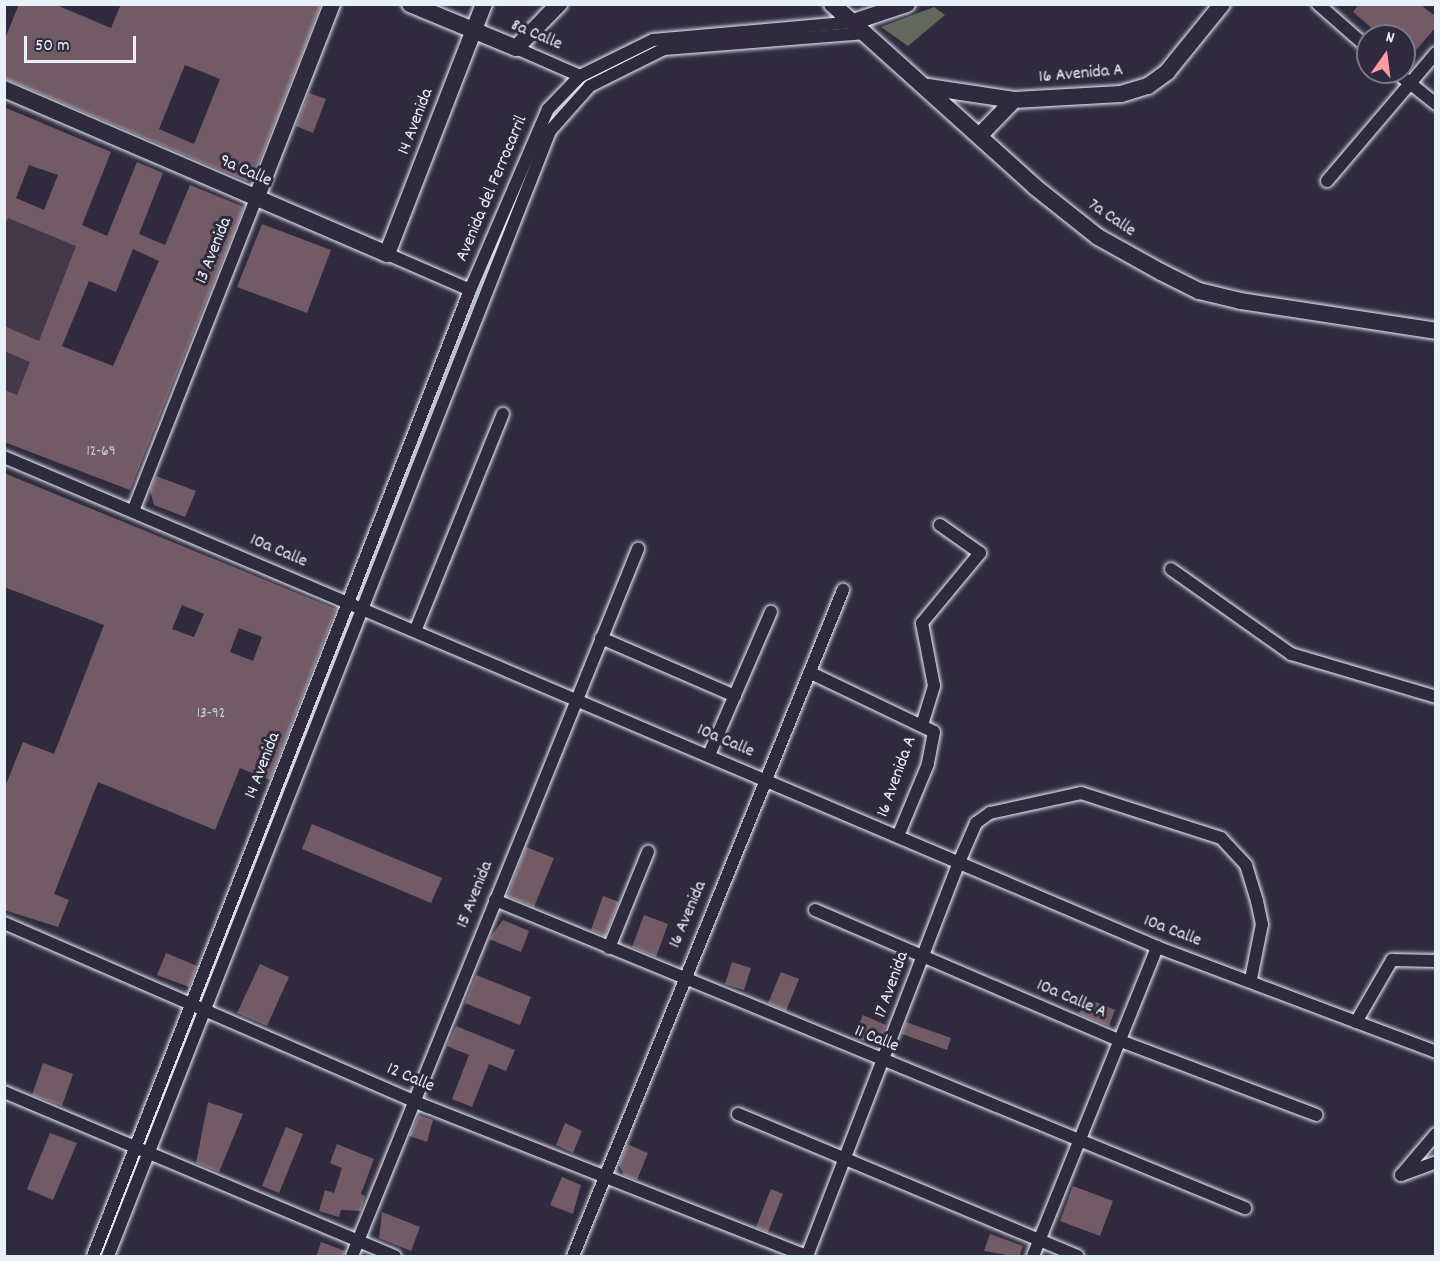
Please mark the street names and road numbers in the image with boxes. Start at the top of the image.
street label: 8a Calle [507,16,565,56]
street label: 16 Avenida A [1038,61,1124,89]
street label: 14 Avenida [395,86,439,158]
street label: Avenida del Ferrocarril [452,113,534,265]
street label: 9a Calle [216,151,274,193]
street label: 7a Calle [1083,195,1139,243]
street label: 13 Avenida [192,215,238,287]
street label: 10a Calle [246,530,310,574]
street label: 10a Calle [693,720,757,764]
street label: 14 Avenida [242,730,286,802]
street label: 16 Avenida A [873,734,923,820]
street label: 15 Avenida [453,858,499,932]
street label: 16 Avenida [665,878,713,952]
street label: 10a Calle [1140,911,1204,953]
street label: 17 Avenida [871,949,915,1021]
street label: 10a Calle A [1033,976,1109,1024]
street label: 11 Calle [851,1021,901,1059]
street label: 12 Calle [383,1059,437,1099]

